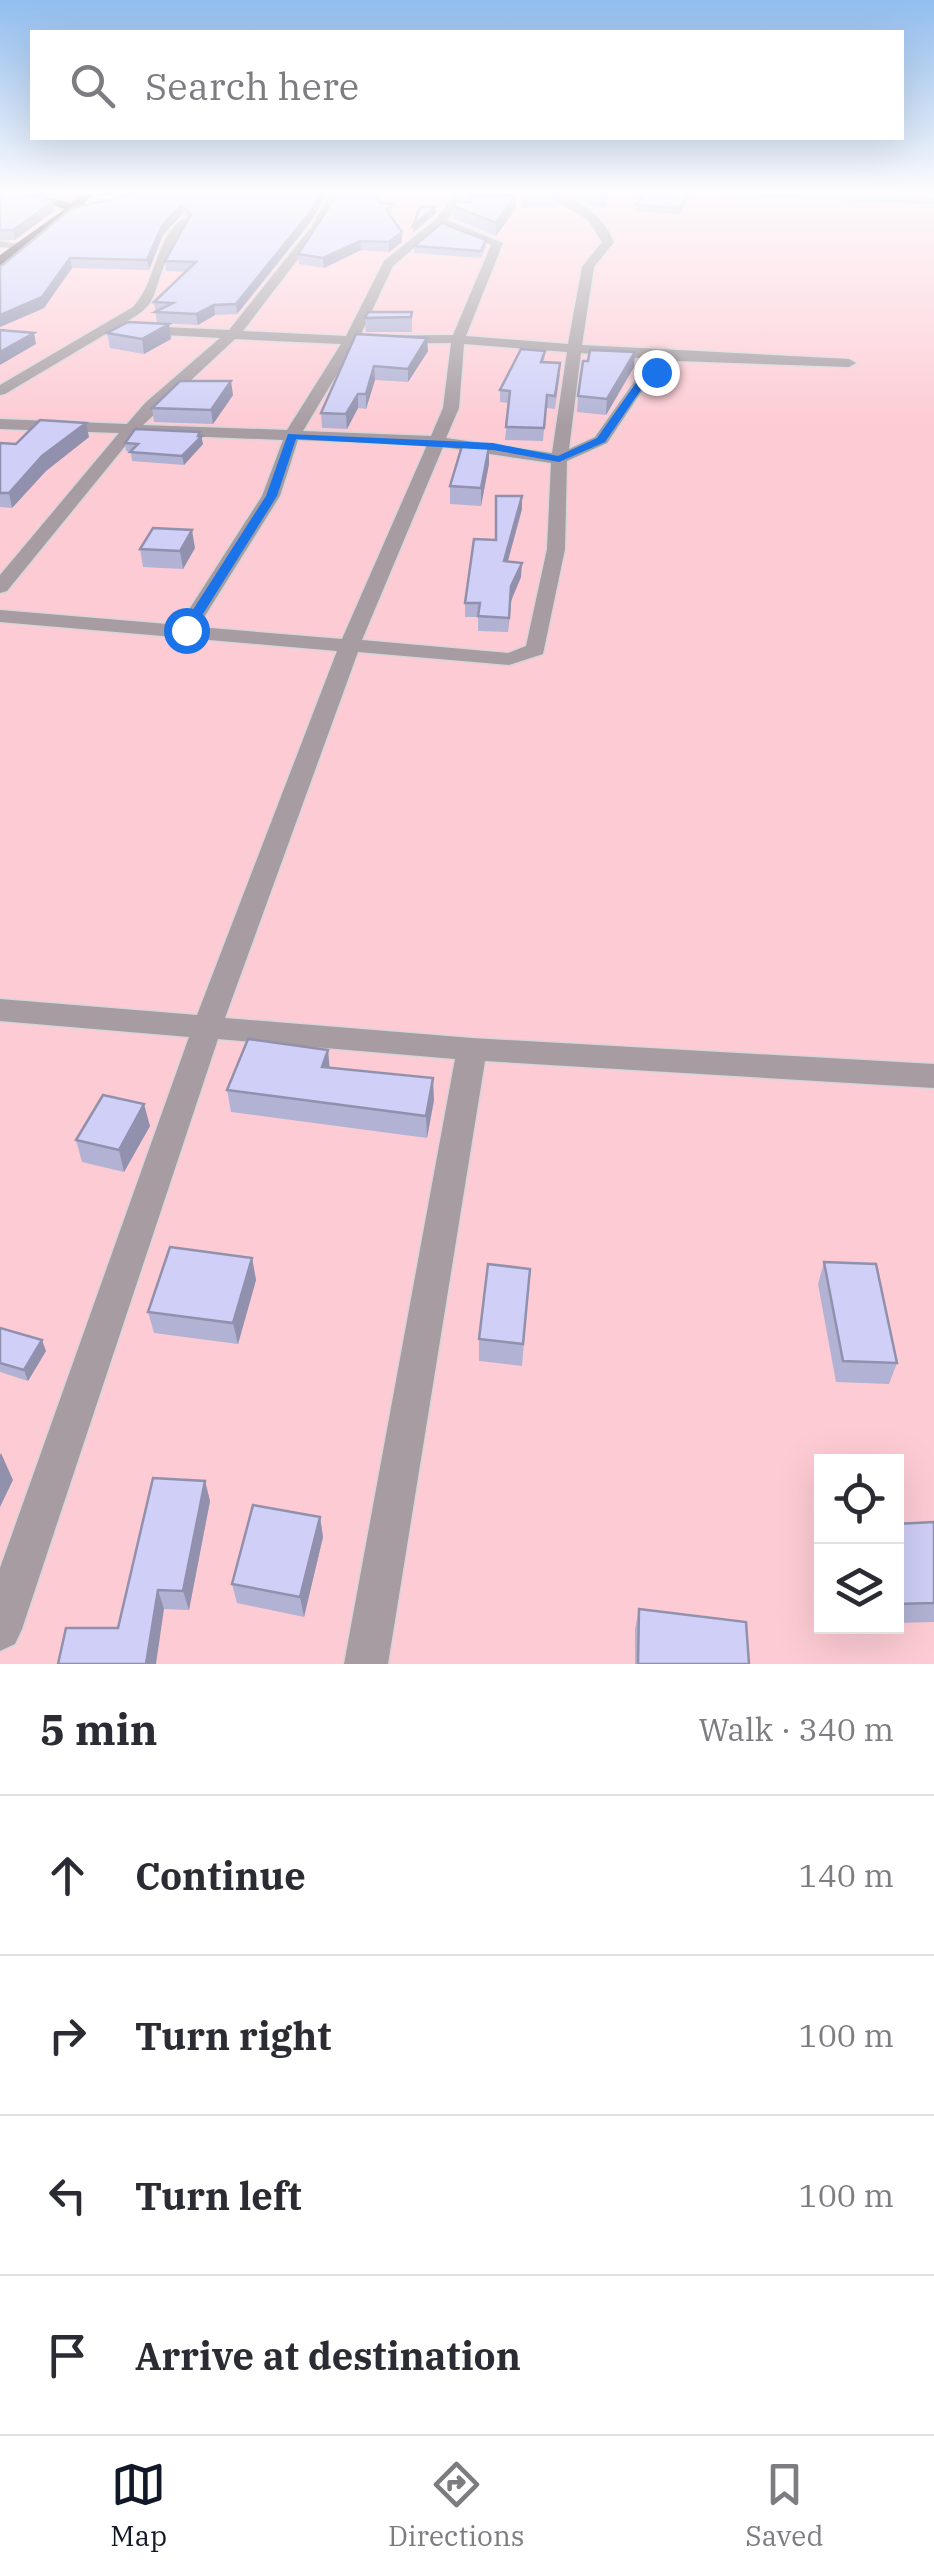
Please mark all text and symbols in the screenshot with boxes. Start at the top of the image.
search box [30,30,904,140]
icon: search [65,58,120,113]
text: Search here [145,61,359,110]
route end [634,350,680,396]
route start [164,608,210,654]
map controls [814,1454,904,1634]
button: locate [814,1454,904,1544]
button: layers [814,1544,904,1634]
text: 5 min [40,1702,158,1757]
text: Walk · 340 m [698,1708,894,1750]
icon: ahead [40,1848,95,1903]
text: Continue [135,1851,306,1900]
text: 140 m [798,1854,894,1896]
icon: right [40,2008,95,2063]
text: Turn right [135,2011,331,2060]
text: 100 m [798,2014,894,2056]
icon: left [40,2168,95,2223]
text: Turn left [135,2171,302,2220]
text: 100 m [798,2174,894,2216]
icon: arrive [40,2328,95,2383]
text: Arrive at destination [135,2331,521,2380]
tab: Map [110,2457,167,2554]
tab: Directions [388,2457,524,2554]
tab: Saved [745,2457,824,2554]

